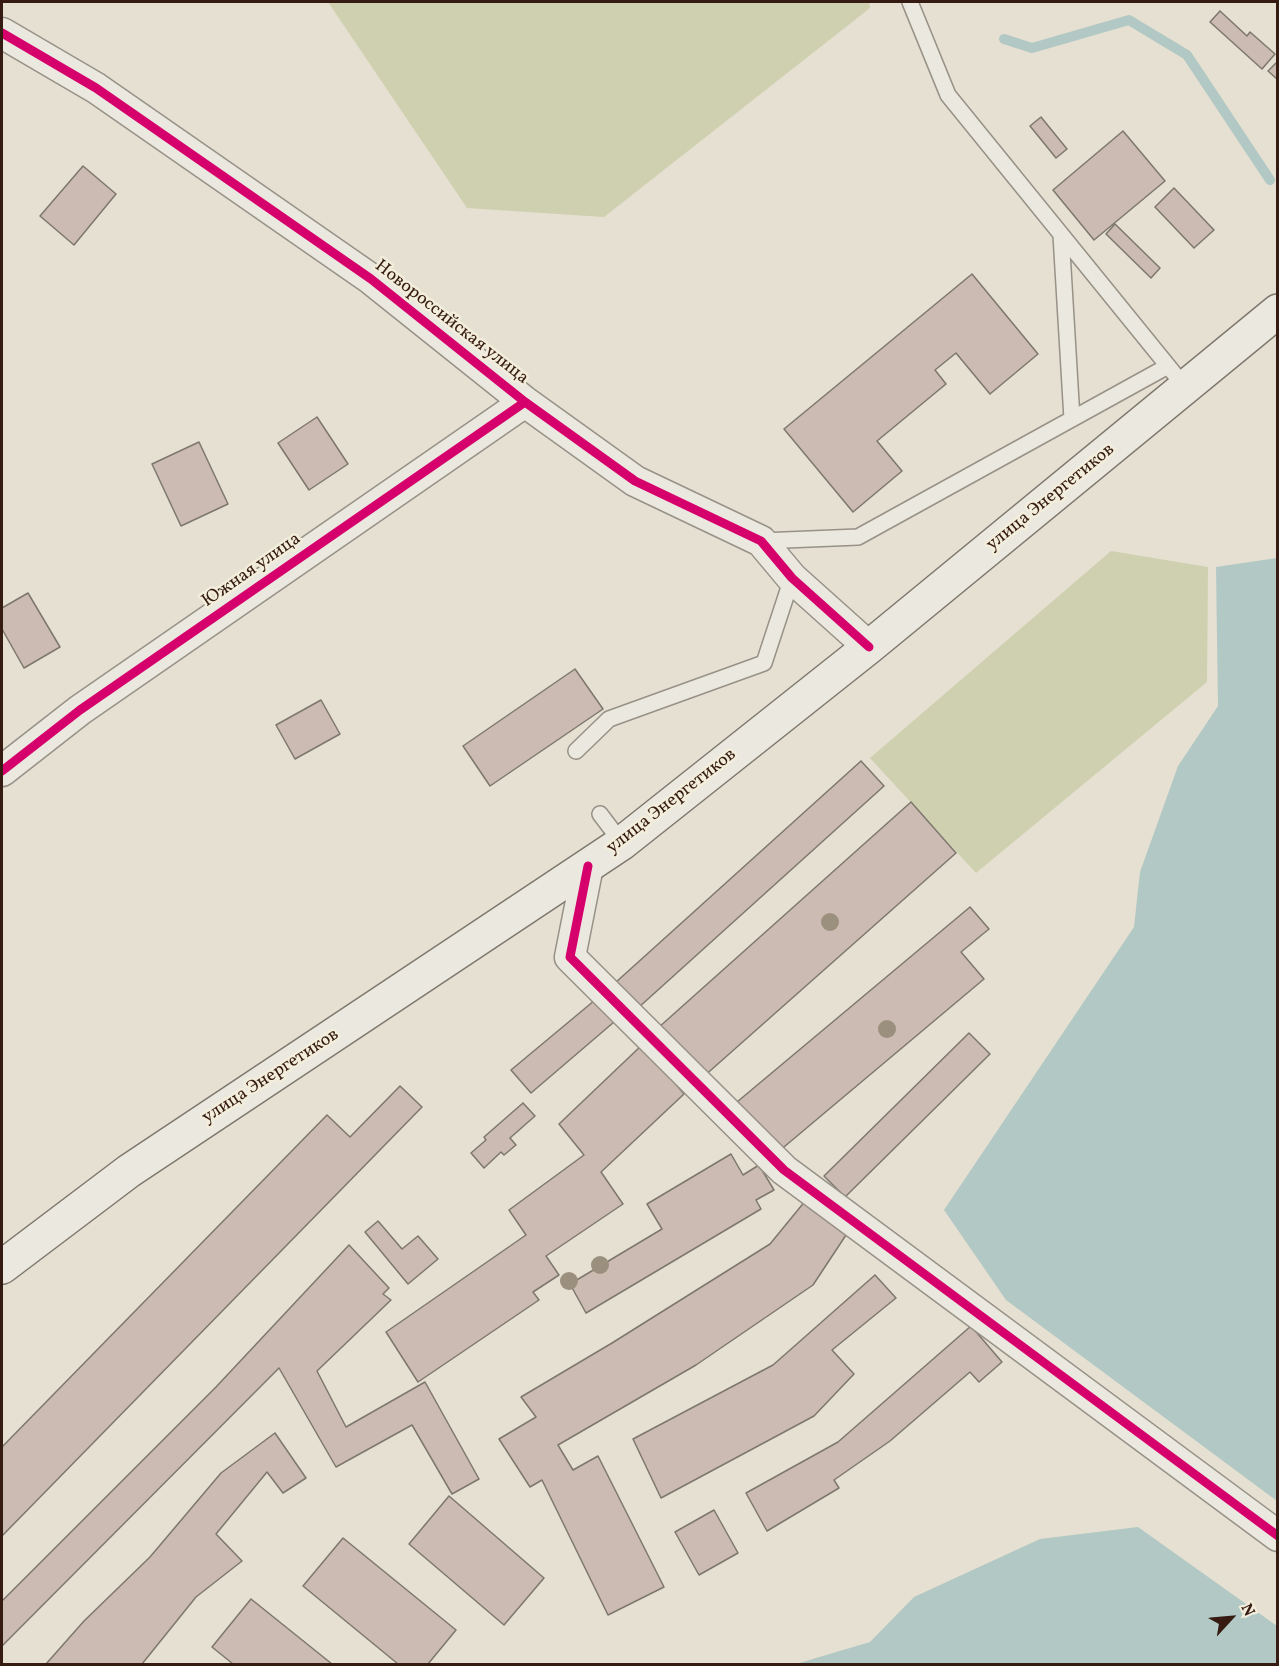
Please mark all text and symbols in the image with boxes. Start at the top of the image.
street label: Новороссийская улица [370,256,532,390]
street label: улица Энергетиков [983,440,1119,556]
street label: Южная улица [198,529,306,613]
street label: улица Энергетиков [603,745,741,859]
street label: улица Энергетиков [199,1025,343,1129]
north arrow [1201,1588,1261,1648]
text: N [1235,1600,1260,1620]

